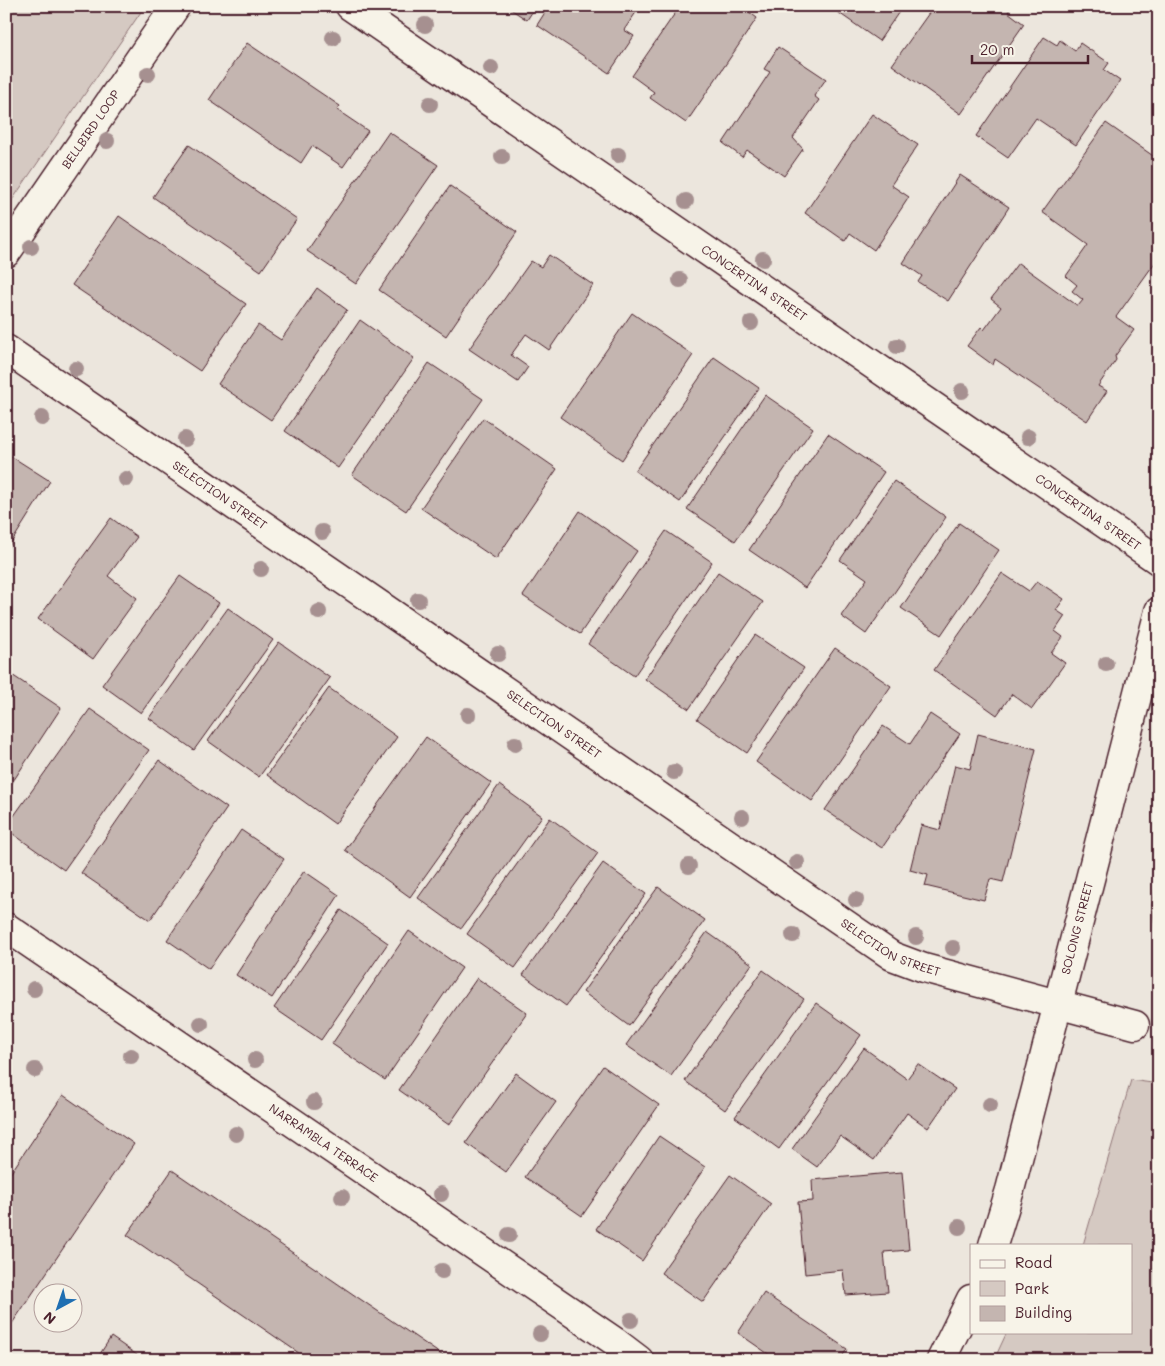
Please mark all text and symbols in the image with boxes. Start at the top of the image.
scale bar [972,32,1089,64]
text: 20 m [980,39,1014,59]
street label: BELLBIRD LOOP [58,86,123,171]
street label: CONCERTINA STREET [699,240,811,324]
street label: SELECTION STREET [170,457,271,533]
street label: CONCERTINA STREET [1033,470,1145,554]
street label: SELECTION STREET [504,685,605,762]
street label: SOLONG STREET [1057,879,1096,976]
street label: SELECTION STREET [838,914,943,979]
street label: NARRAMBLA TERRACE [266,1100,382,1185]
legend [970,1244,1132,1334]
text: Road [1015,1252,1052,1272]
text: Park [1015,1278,1049,1298]
north arrow [32,1284,82,1334]
text: Building [1015,1302,1072,1322]
text: N [39,1308,60,1329]

